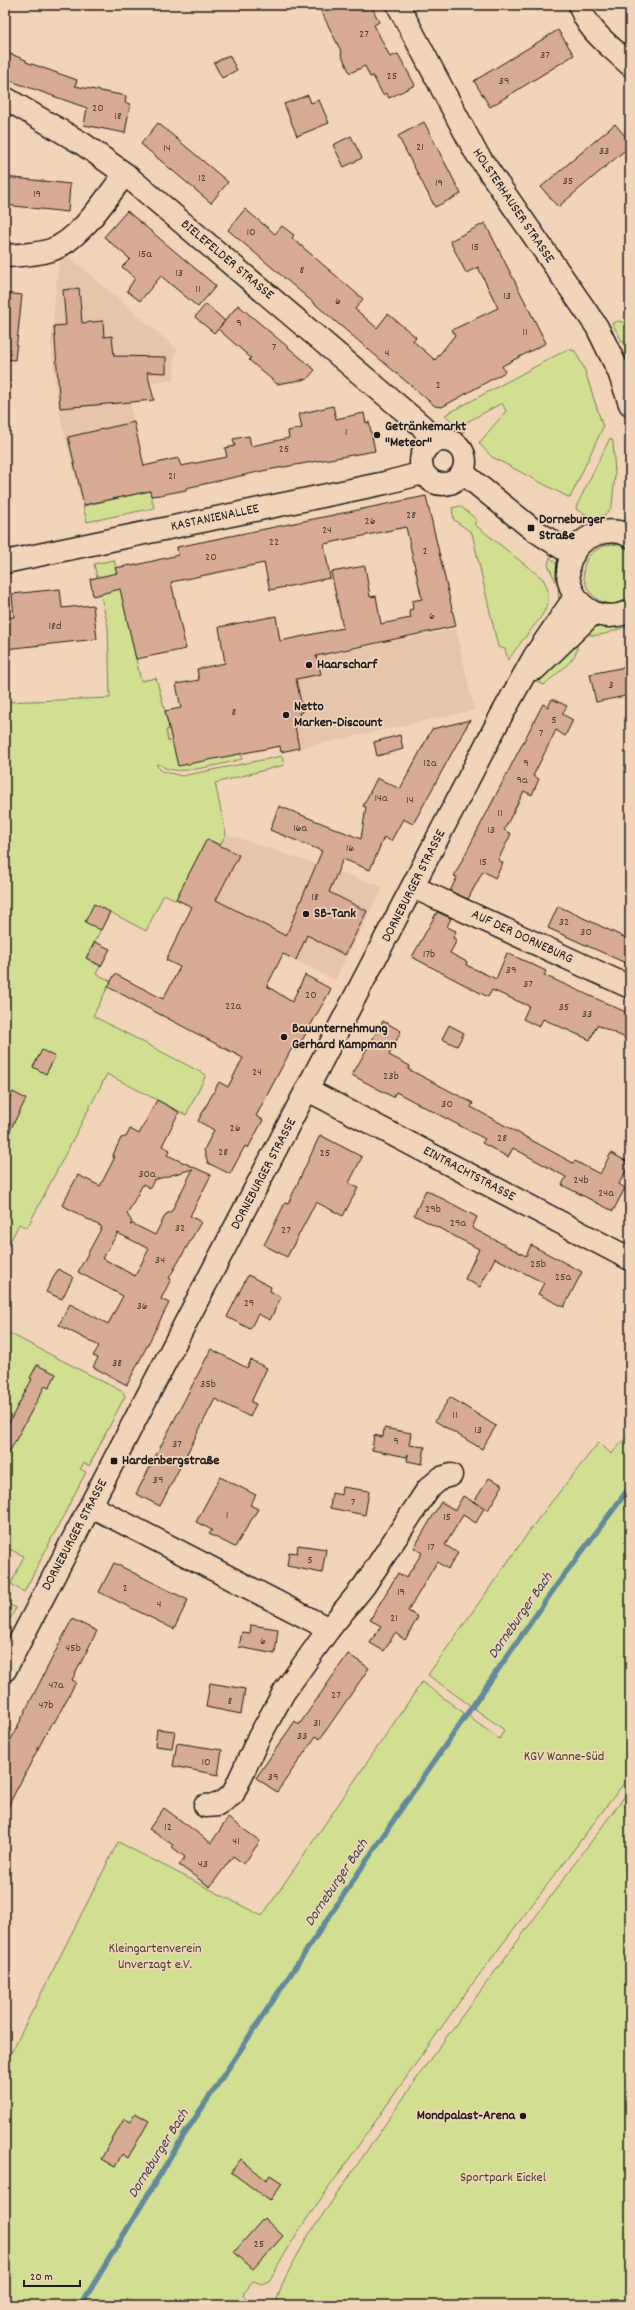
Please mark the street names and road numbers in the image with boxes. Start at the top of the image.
street label: HOLSTERHAUSER STRASSE [467,144,559,268]
street label: BIELEFELDER STRASSE [176,215,278,305]
street label: KASTANIENALLEE [169,499,262,537]
street label: DORNEBURGER STRASSE [377,826,451,946]
street label: AUF DER DORNEBURG [468,905,576,969]
street label: DORNEBURGER STRASSE [226,1114,302,1233]
street label: EINTRACHTSTRASSE [419,1141,519,1207]
street label: DORNEBURGER STRASSE [37,1475,113,1594]

